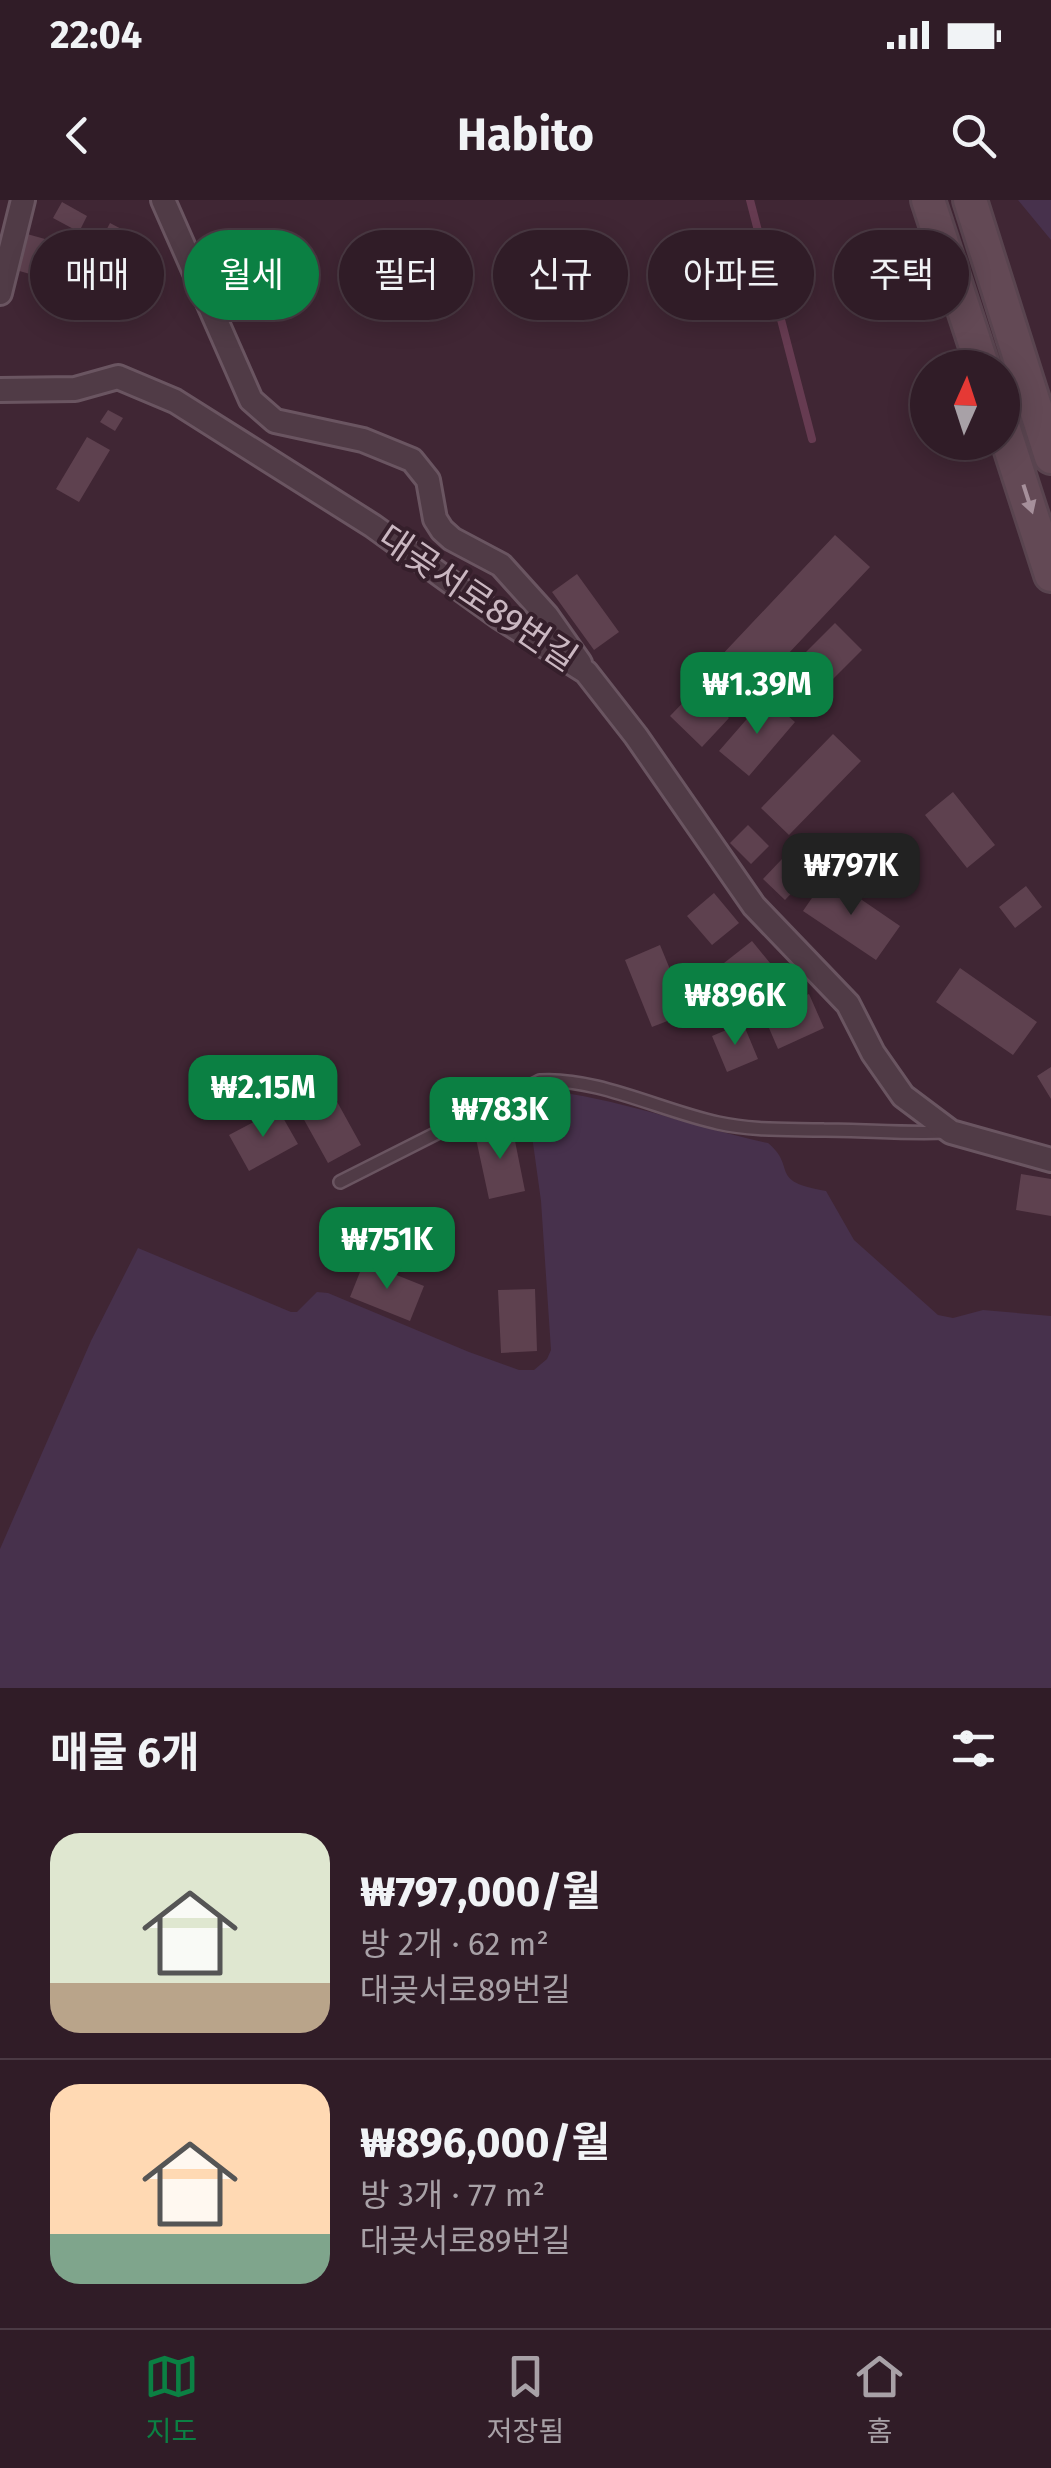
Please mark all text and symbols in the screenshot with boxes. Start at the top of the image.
text: 22:04 [50,12,142,58]
icon: back [50,108,105,163]
text: Habito [457,108,594,162]
icon: search [946,108,1001,163]
chip: 매매 [30,230,164,320]
chip: 월세 [184,230,319,320]
chip: 필터 [339,230,473,320]
chip: 신규 [493,230,628,320]
chip: 아파트 [648,230,814,320]
chip: 주택 [834,230,969,320]
north arrow [910,350,1020,460]
map controls [910,350,1020,460]
one-way arrow [1022,484,1037,514]
street label: 대곶서로89번길 [371,516,585,680]
pin: ₩1.39M [676,652,838,737]
text: ₩1.39M [702,665,812,703]
pin: ₩797K [781,833,921,918]
text: ₩797K [804,846,898,884]
pin: ₩896K [665,963,805,1048]
text: ₩896K [684,976,786,1014]
pin: ₩2.15M [182,1055,344,1140]
text: ₩2.15M [210,1068,316,1106]
pin: ₩783K [430,1077,570,1162]
text: ₩783K [452,1090,548,1128]
pin: ₩751K [317,1207,457,1292]
text: ₩751K [341,1220,433,1258]
icon: filters [946,1721,1001,1776]
text: 매물 6개 [50,1728,200,1778]
text: ₩797,000/월 [360,1867,601,1917]
icon: home [130,1873,250,1993]
text: 방 2개 · 62 m² [360,1925,549,1963]
text: 대곶서로89번길 [360,1971,571,2009]
text: ₩896,000/월 [360,2118,610,2168]
icon: home [130,2124,250,2244]
text: 방 3개 · 77 m² [360,2176,545,2214]
text: 대곶서로89번길 [360,2222,571,2260]
tab: 지도 [144,2349,199,2449]
tab: 저장됨 [487,2349,564,2449]
tab: 홈 [852,2349,907,2449]

